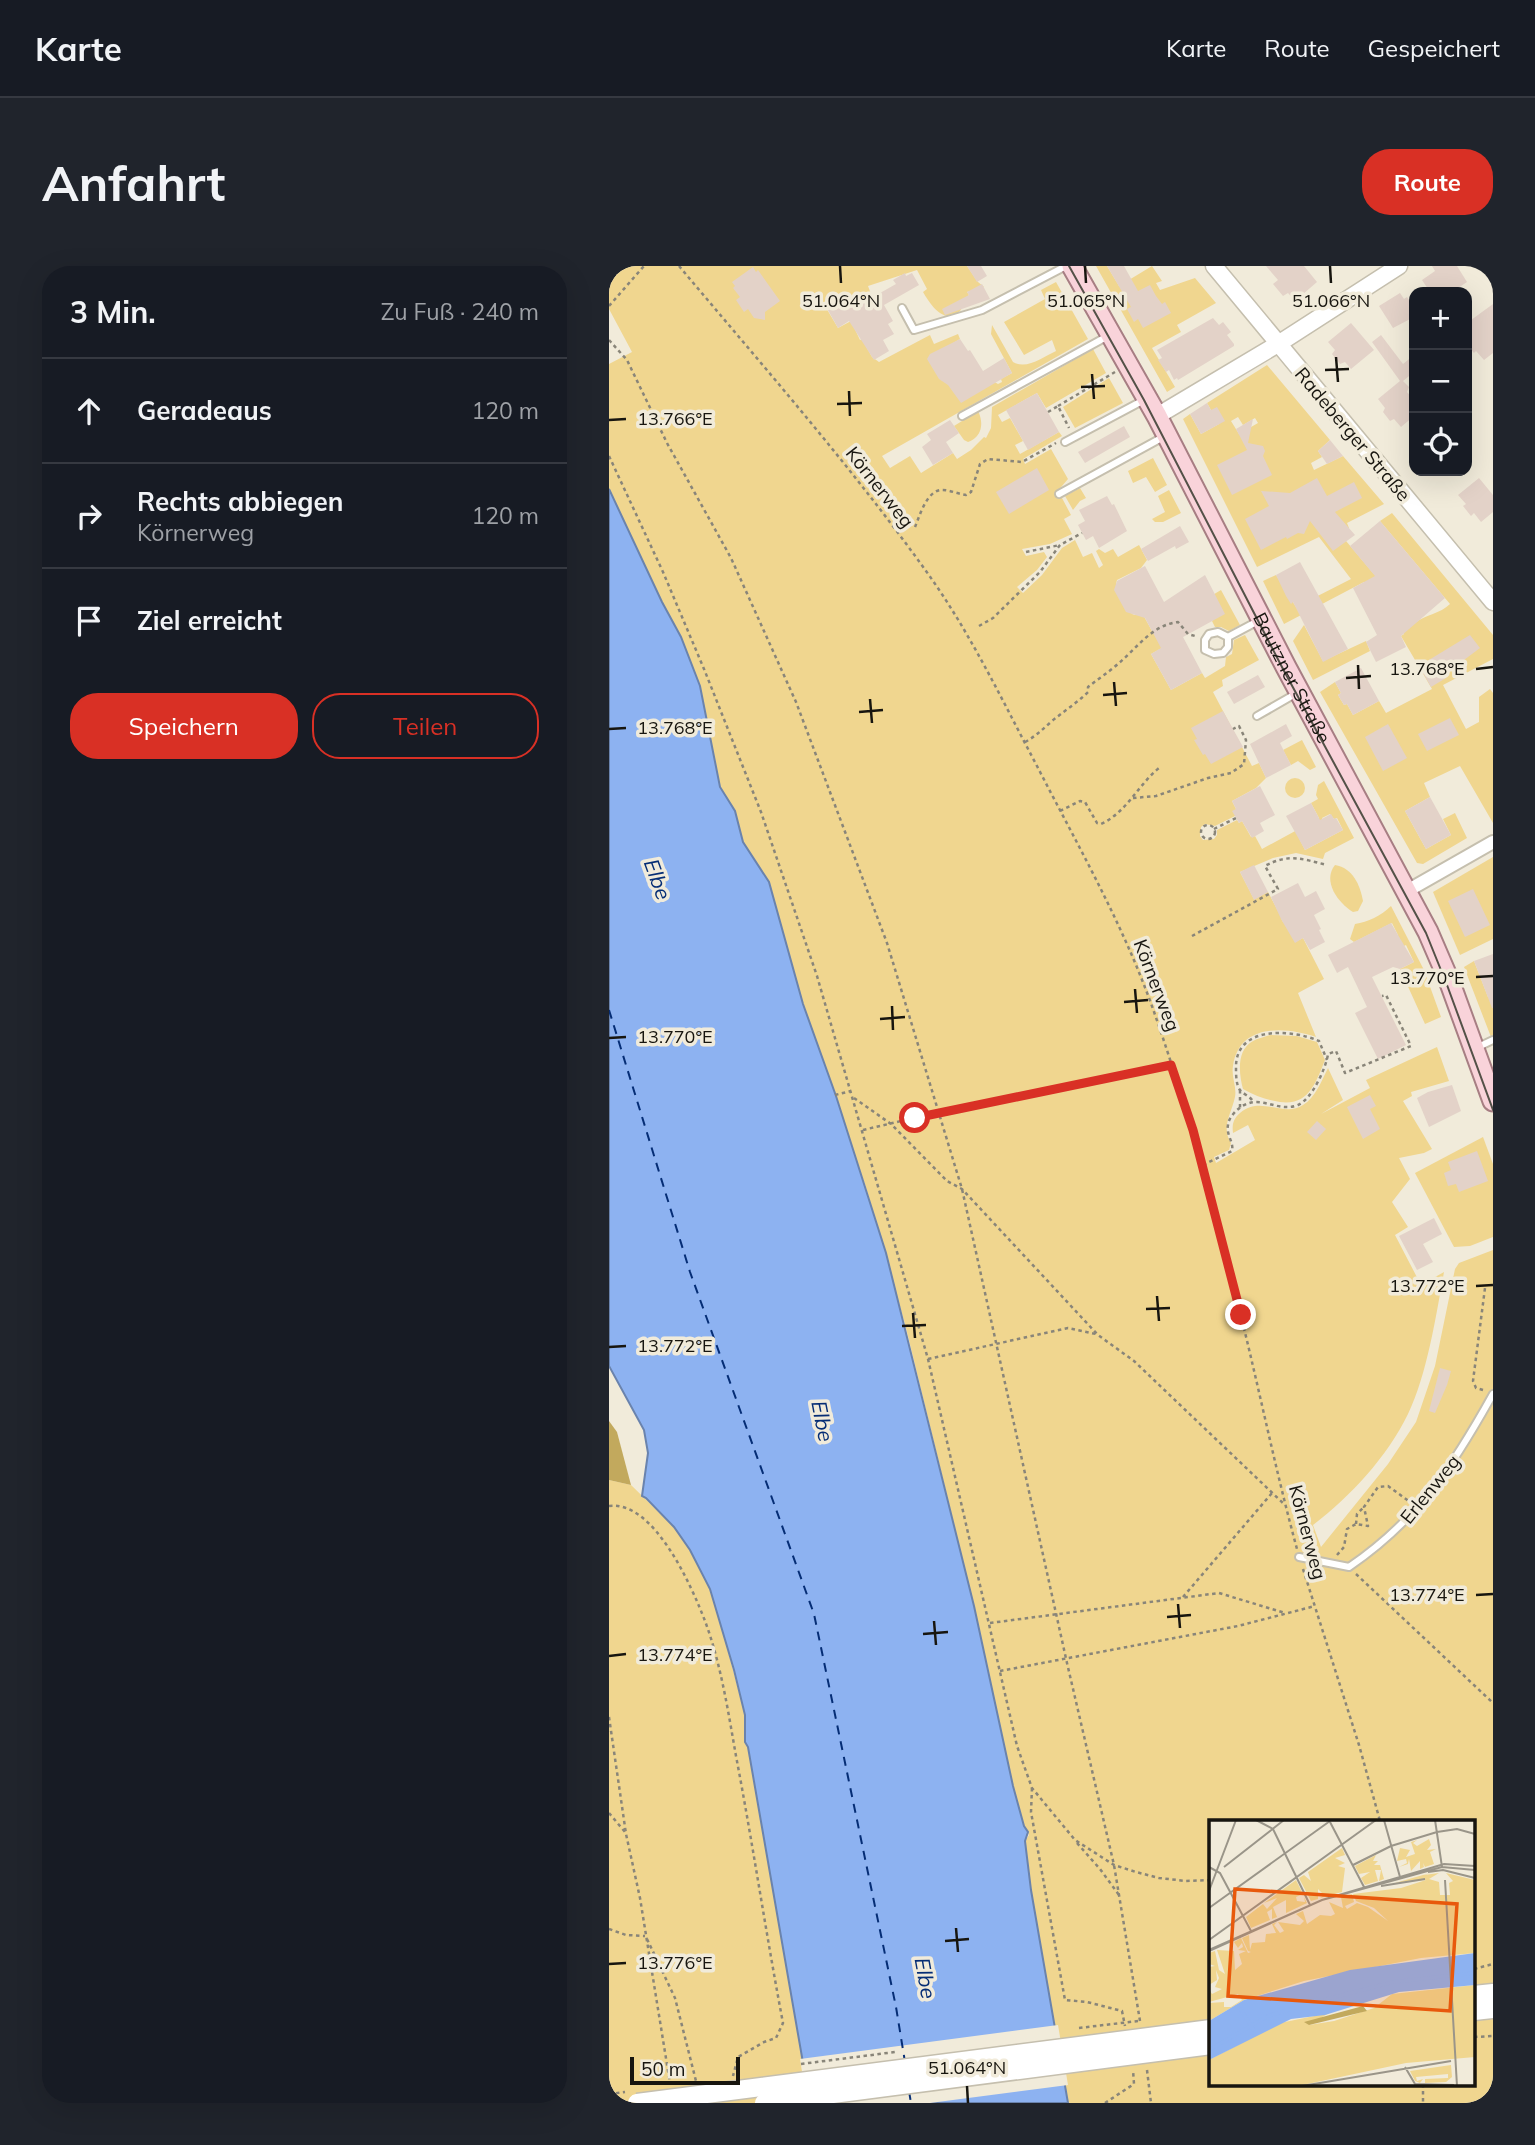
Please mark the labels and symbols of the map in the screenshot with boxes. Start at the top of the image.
text: 51.064°N [802,289,880,312]
text: 51.065°N [1047,289,1125,312]
text: 51.066°N [1292,289,1370,312]
street label: Radeberger Straße [1290,362,1416,506]
text: 13.766°E [637,407,713,430]
street label: Körnerweg [841,442,919,532]
street label: Bautzner Straße [1248,608,1336,747]
text: 13.768°E [1389,657,1465,680]
text: 13.768°E [637,716,713,739]
water label: Elbe [639,855,677,903]
street label: Körnerweg [1128,936,1186,1034]
text: 13.770°E [1389,966,1465,989]
text: 13.770°E [637,1025,713,1048]
route start [899,1102,930,1133]
text: 13.772°E [1389,1274,1465,1297]
route end [1225,1299,1256,1330]
text: 13.772°E [637,1334,713,1357]
water label: Elbe [806,1398,840,1444]
street label: Erlenweg [1395,1450,1465,1528]
street label: Körnerweg [1284,1482,1332,1582]
text: 13.774°E [1389,1583,1465,1606]
text: 13.774°E [637,1643,713,1666]
inset map [1209,1820,1475,2086]
text: 13.776°E [637,1951,713,1974]
water label: Elbe [910,1955,942,2001]
scale bar [630,2054,740,2086]
text: 51.064°N [928,2056,1006,2079]

